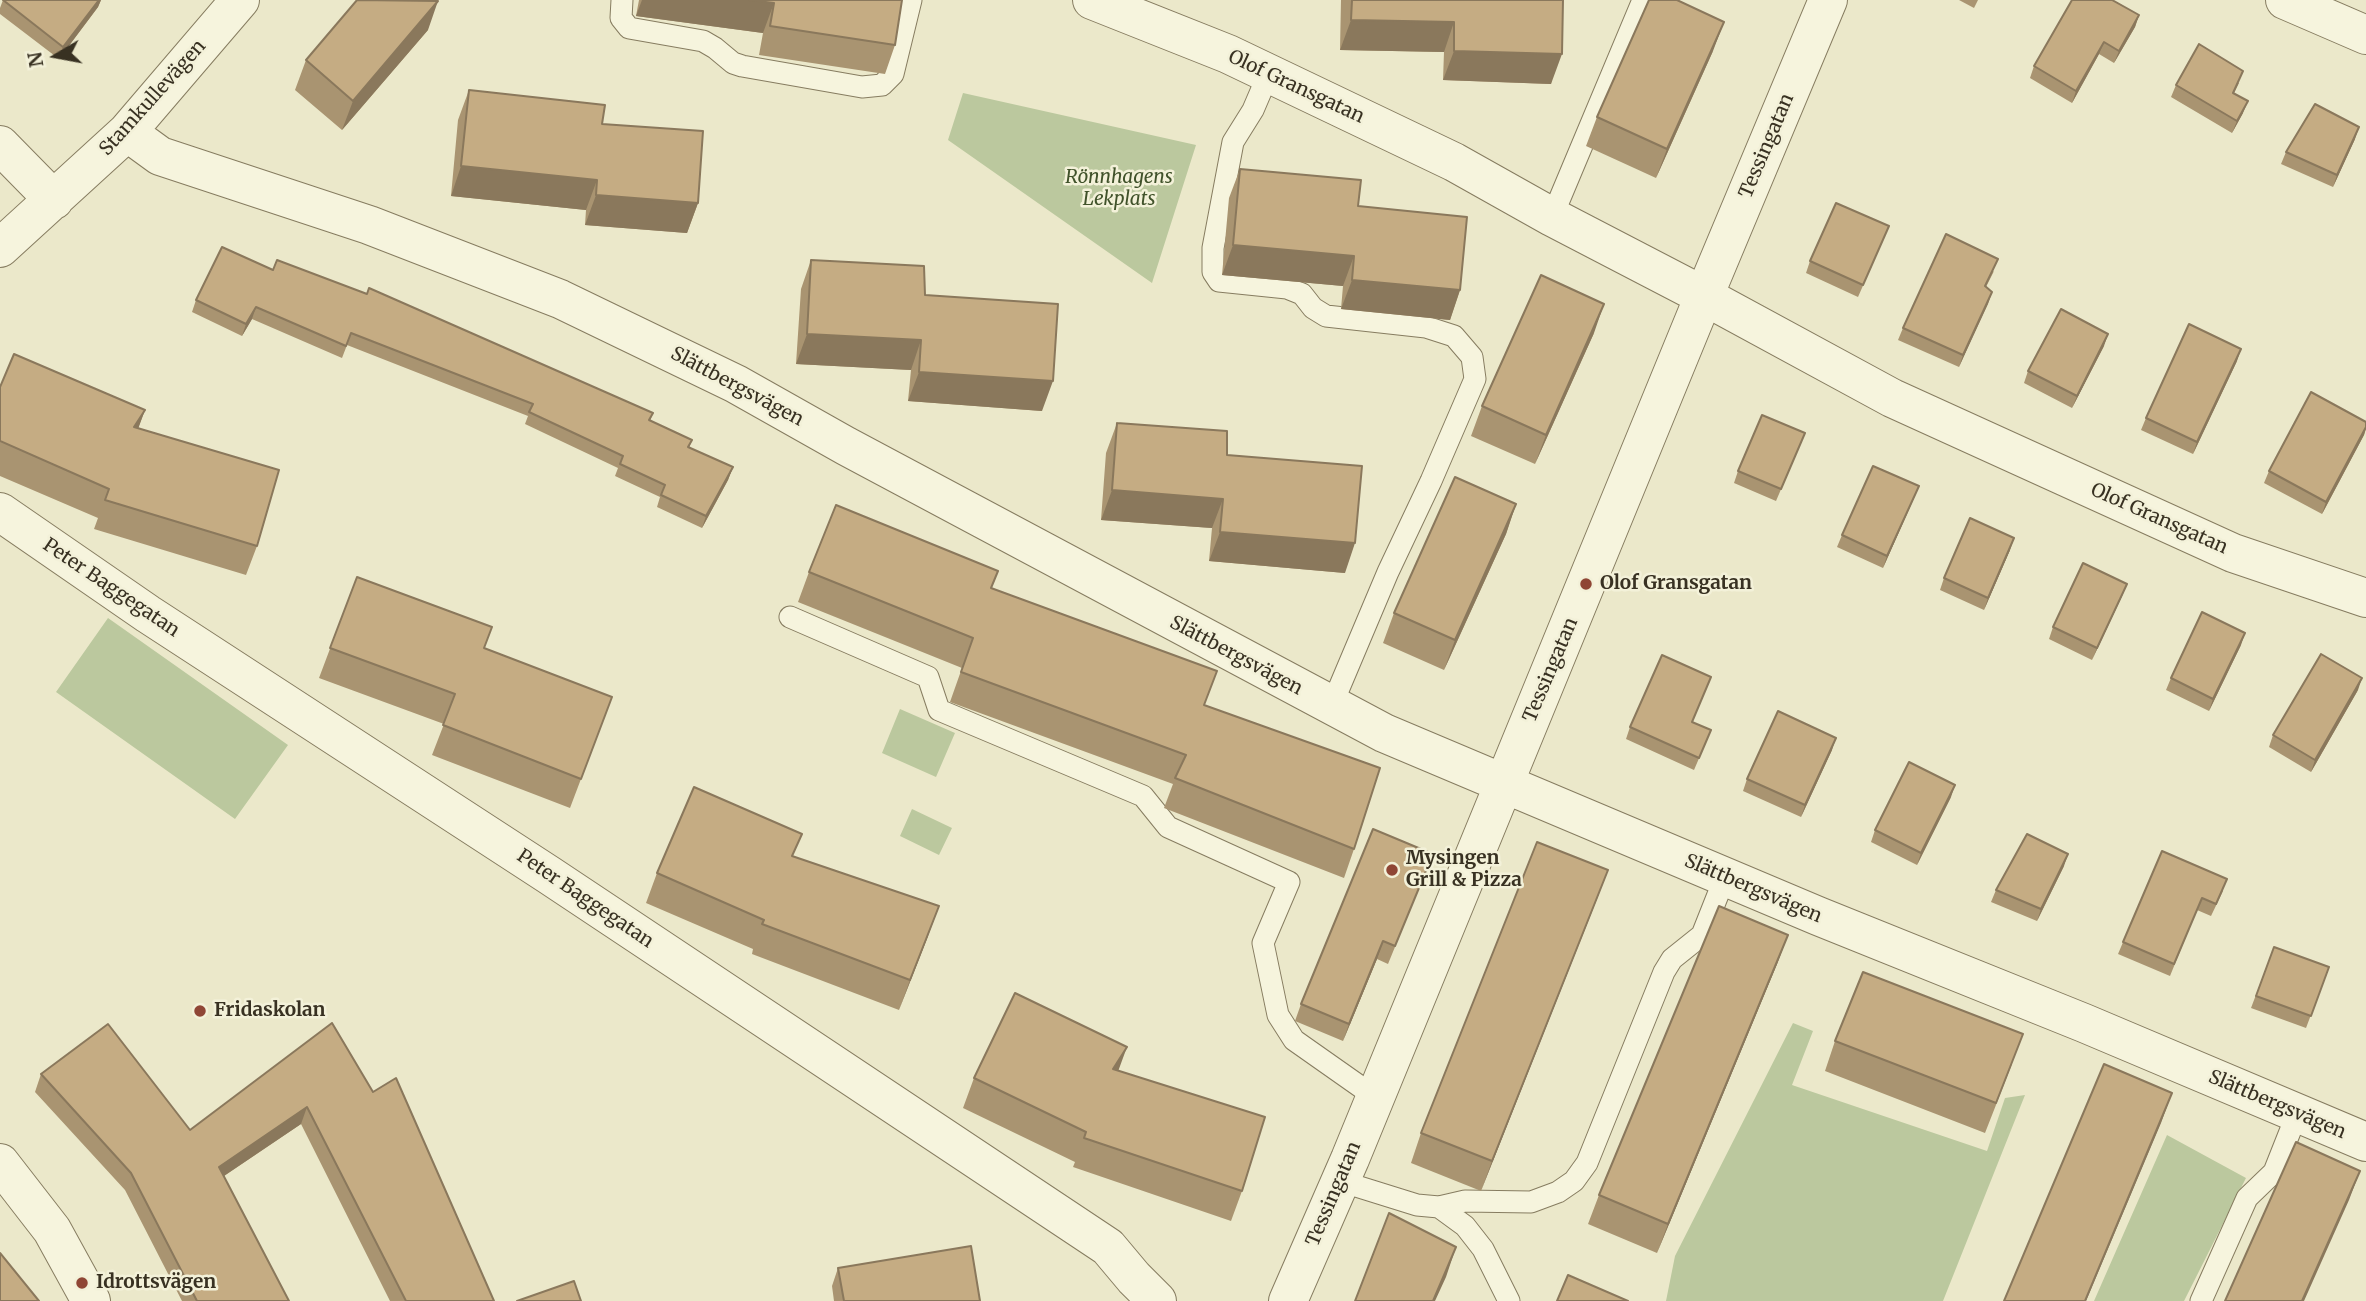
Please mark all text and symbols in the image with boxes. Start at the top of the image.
north arrow [21,21,91,91]
street label: Stamkullevägen [95,35,211,161]
street label: Olof Gransgatan [1224,46,1368,128]
text: N [22,50,48,69]
street label: Tessingatan [1735,90,1799,202]
park label: Rönnhagens Lekplats [1065,167,1173,211]
street label: Slättbergsvägen [667,342,807,432]
street label: Olof Gransgatan [2087,479,2231,559]
street label: Peter Baggegatan [38,534,184,642]
place label: Olof Gransgatan [1600,573,1752,595]
marker: Olof Gransgatan [1578,576,1594,592]
street label: Slättbergsvägen [1166,611,1306,701]
street label: Tessingatan [1519,614,1583,726]
street label: Peter Baggegatan [512,845,658,953]
place label: Mysingen Grill & Pizza [1406,848,1522,892]
street label: Slättbergsvägen [1681,850,1825,928]
marker: Mysingen Grill & Pizza [1384,862,1400,878]
place label: Fridaskolan [214,1000,325,1022]
marker: Fridaskolan [192,1003,208,1019]
street label: Slättbergsvägen [2205,1066,2349,1144]
street label: Tessingatan [1302,1138,1366,1250]
place label: Idrottsvägen [96,1272,216,1294]
marker: Idrottsvägen [74,1275,90,1291]

